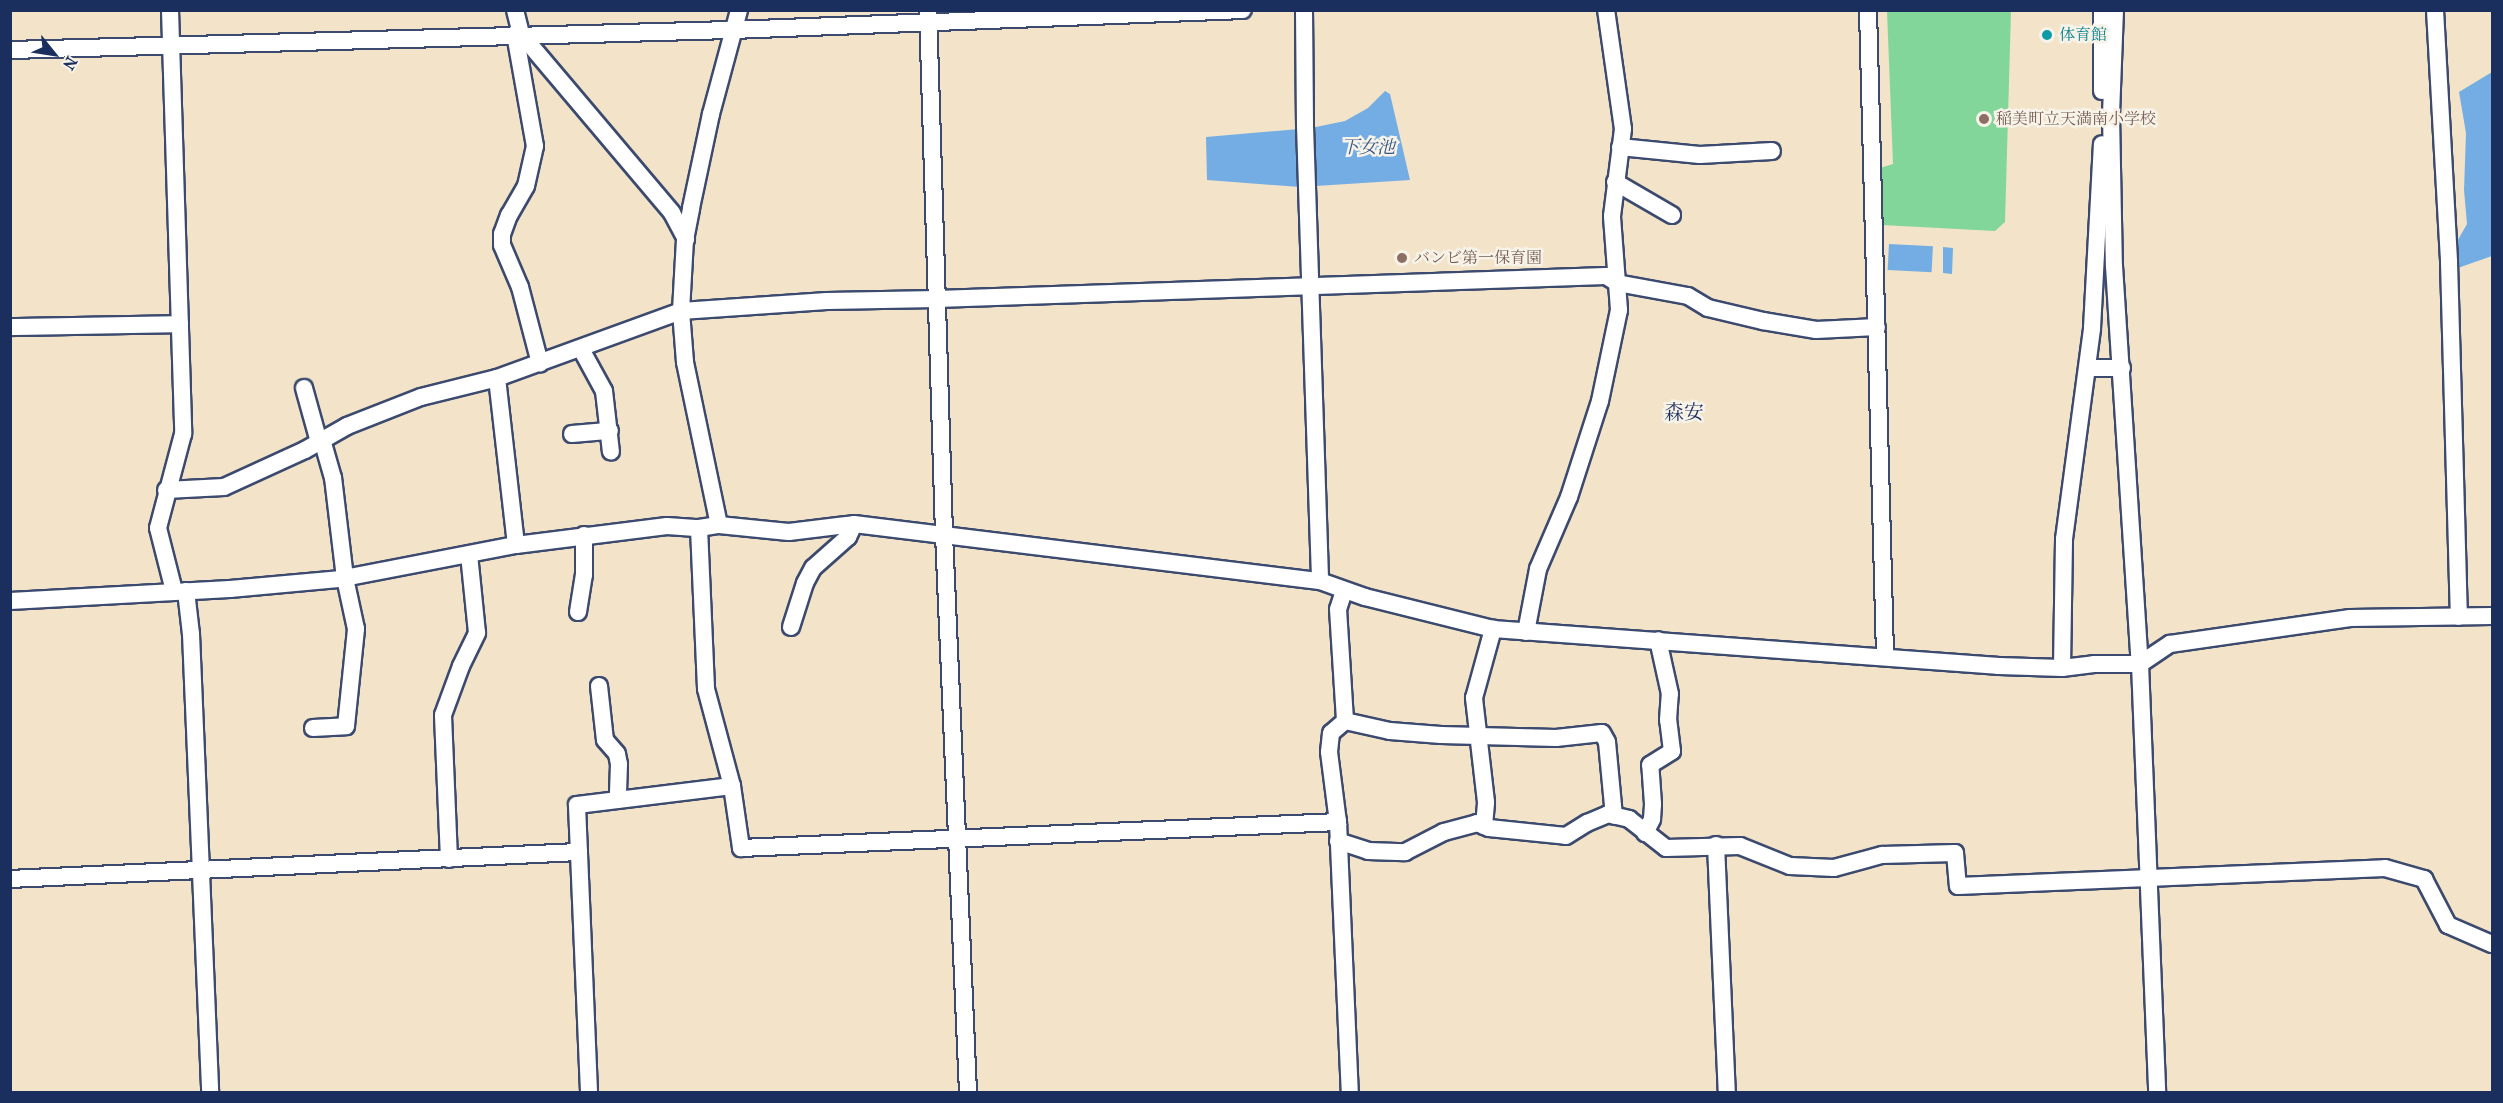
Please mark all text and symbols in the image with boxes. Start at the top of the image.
north arrow [24,24,84,84]
place label: 体育館 [2059,25,2107,45]
marker: 体育館 [2040,28,2054,42]
text: N [59,53,81,73]
place label: 稲美町立天満南小学校 [1996,109,2156,129]
marker: 稲美町立天満南小学校 [1977,112,1991,126]
water label: 下女池 [1341,137,1395,159]
place label: バンビ第一保育園 [1414,248,1542,268]
marker: バンビ第一保育園 [1395,251,1409,265]
district label: 森安 [1664,400,1704,424]

